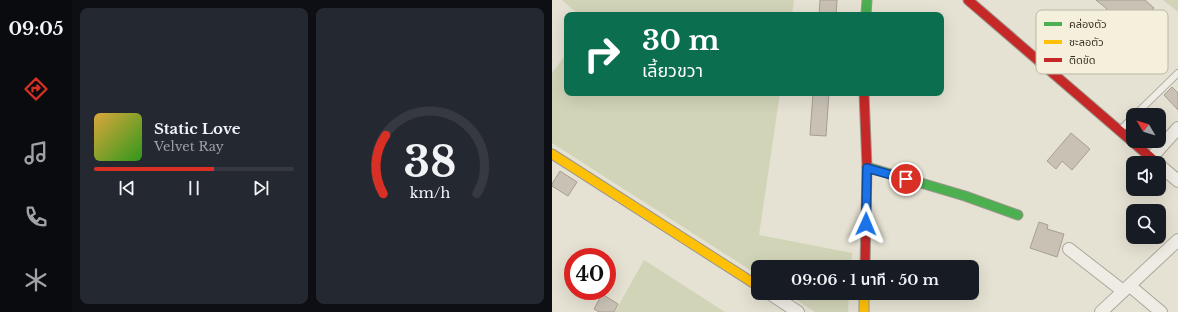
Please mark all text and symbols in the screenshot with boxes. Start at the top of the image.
legend [1036,10,1168,74]
text: คล่องตัว [1069,17,1107,31]
text: 09:05 [8,18,64,40]
text: 30 m [642,23,719,58]
icon: right [576,28,628,80]
text: ชะลอตัว [1069,35,1104,49]
text: ติดขัด [1069,53,1096,67]
text: เลี้ยวขวา [642,60,703,82]
icon: directions [22,75,50,103]
north arrow [1126,108,1166,148]
map controls [1126,108,1166,244]
text: Static Love [154,119,240,138]
text: 38 [404,137,456,188]
text: Velvet Ray [154,138,224,155]
icon: music [22,139,50,167]
button: sound [1126,156,1166,196]
pin [889,162,923,196]
icon: arrive [895,168,917,190]
icon: previous [116,177,138,199]
icon: pause [183,177,205,199]
icon: next [250,177,272,199]
text: km/h [410,184,450,202]
icon: phone [22,203,50,231]
position arrow [845,203,887,245]
button: search [1126,204,1166,244]
speed limit sign: 40 [564,248,616,300]
icon: climate [22,266,50,294]
text: 09:06 · 1 นาที · 50 m [791,270,939,289]

